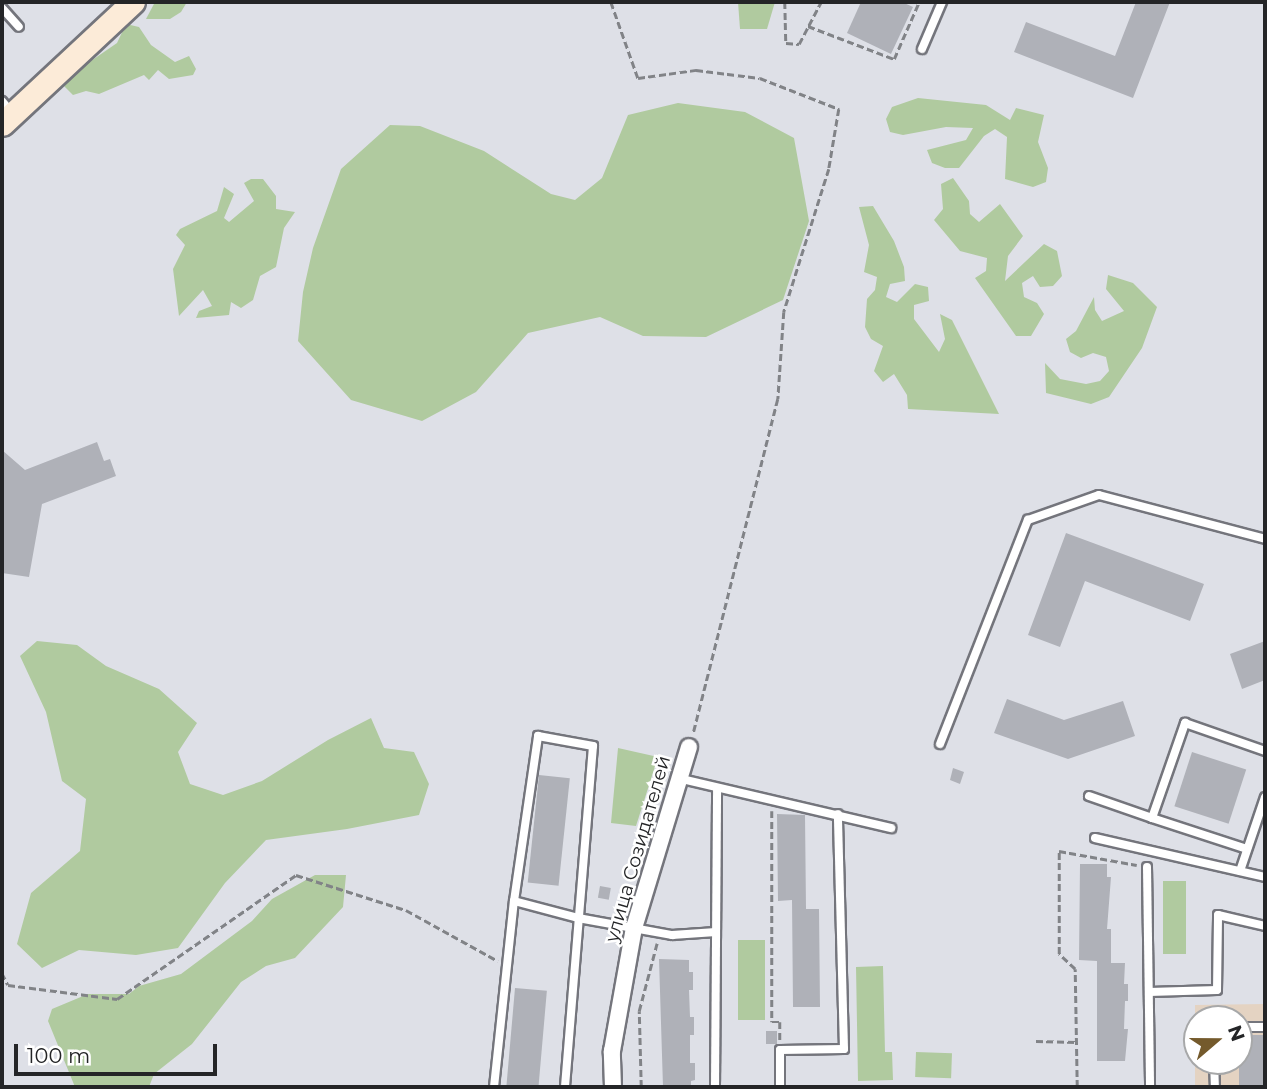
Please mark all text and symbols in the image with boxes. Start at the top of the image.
street label: улица Созидателей [600,753,676,945]
north arrow [1183,1005,1253,1075]
text: N [1223,1022,1250,1044]
scale bar [18,1030,220,1074]
text: 100 m [27,1043,90,1068]

